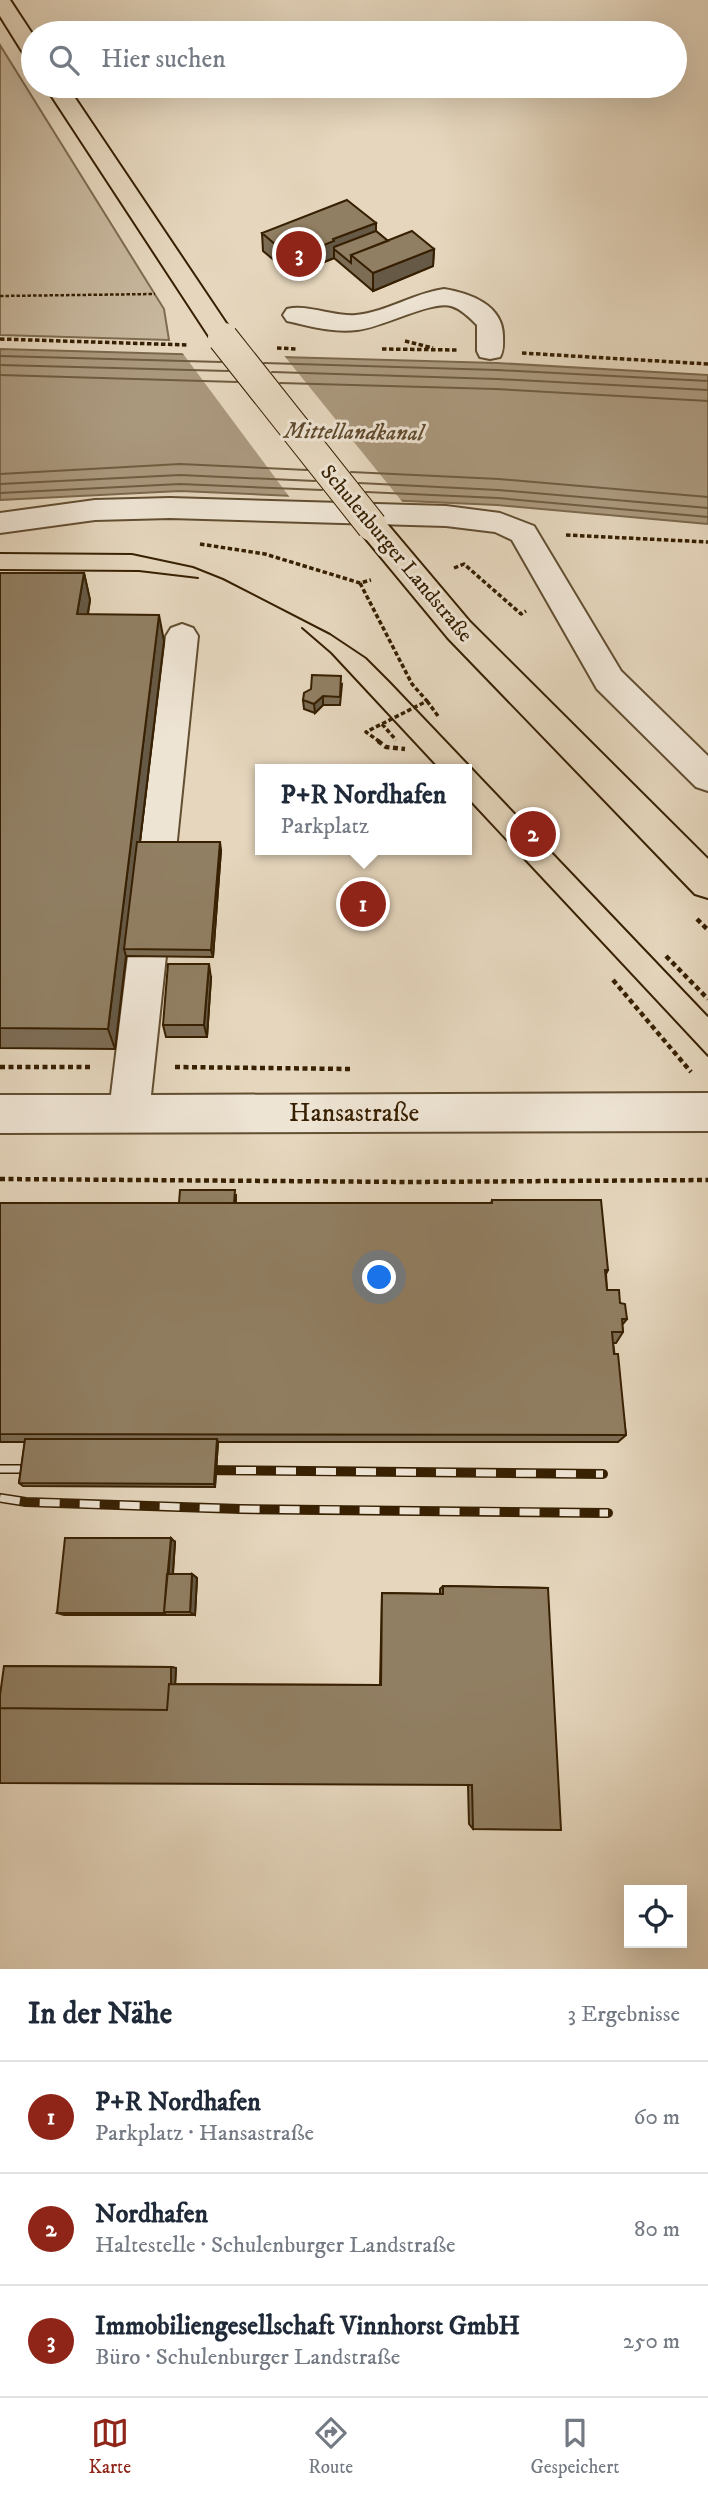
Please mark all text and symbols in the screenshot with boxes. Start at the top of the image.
search box [21,21,687,98]
icon: search [45,41,83,79]
text: Hier suchen [101,43,226,76]
pin: 3 [276,228,322,280]
water label: Mittellandkanal [282,417,426,448]
street label: Schulenburger Landstraße [314,460,478,648]
popup [255,764,472,855]
text: P+R Nordhafen [281,779,446,812]
pin: 2 [510,808,556,860]
text: Parkplatz [281,812,369,841]
pin: 1 [340,878,386,930]
street label: Hansastraße [289,1097,419,1130]
your location [362,1260,396,1294]
map controls [624,1885,687,1948]
button: locate [624,1885,687,1948]
text: In der Nähe [28,1996,172,2033]
text: 3 Ergebnisse [567,2000,680,2029]
text: P+R Nordhafen [95,2086,261,2119]
text: 1 [47,2103,55,2132]
text: 60 m [633,2103,680,2132]
text: Parkplatz · Hansastraße [95,2119,314,2148]
text: Nordhafen [95,2198,208,2231]
text: 2 [45,2215,57,2244]
text: 80 m [634,2215,680,2244]
text: Haltestelle · Schulenburger Landstraße [95,2231,456,2260]
text: Immobiliengesellschaft Vinnhorst GmbH [95,2310,520,2343]
text: 3 [47,2327,55,2356]
text: 250 m [623,2327,680,2356]
text: Büro · Schulenburger Landstraße [95,2343,400,2372]
tab: Karte [89,2414,131,2479]
tab: Route [308,2414,353,2479]
tab: Gespeichert [530,2414,619,2479]

